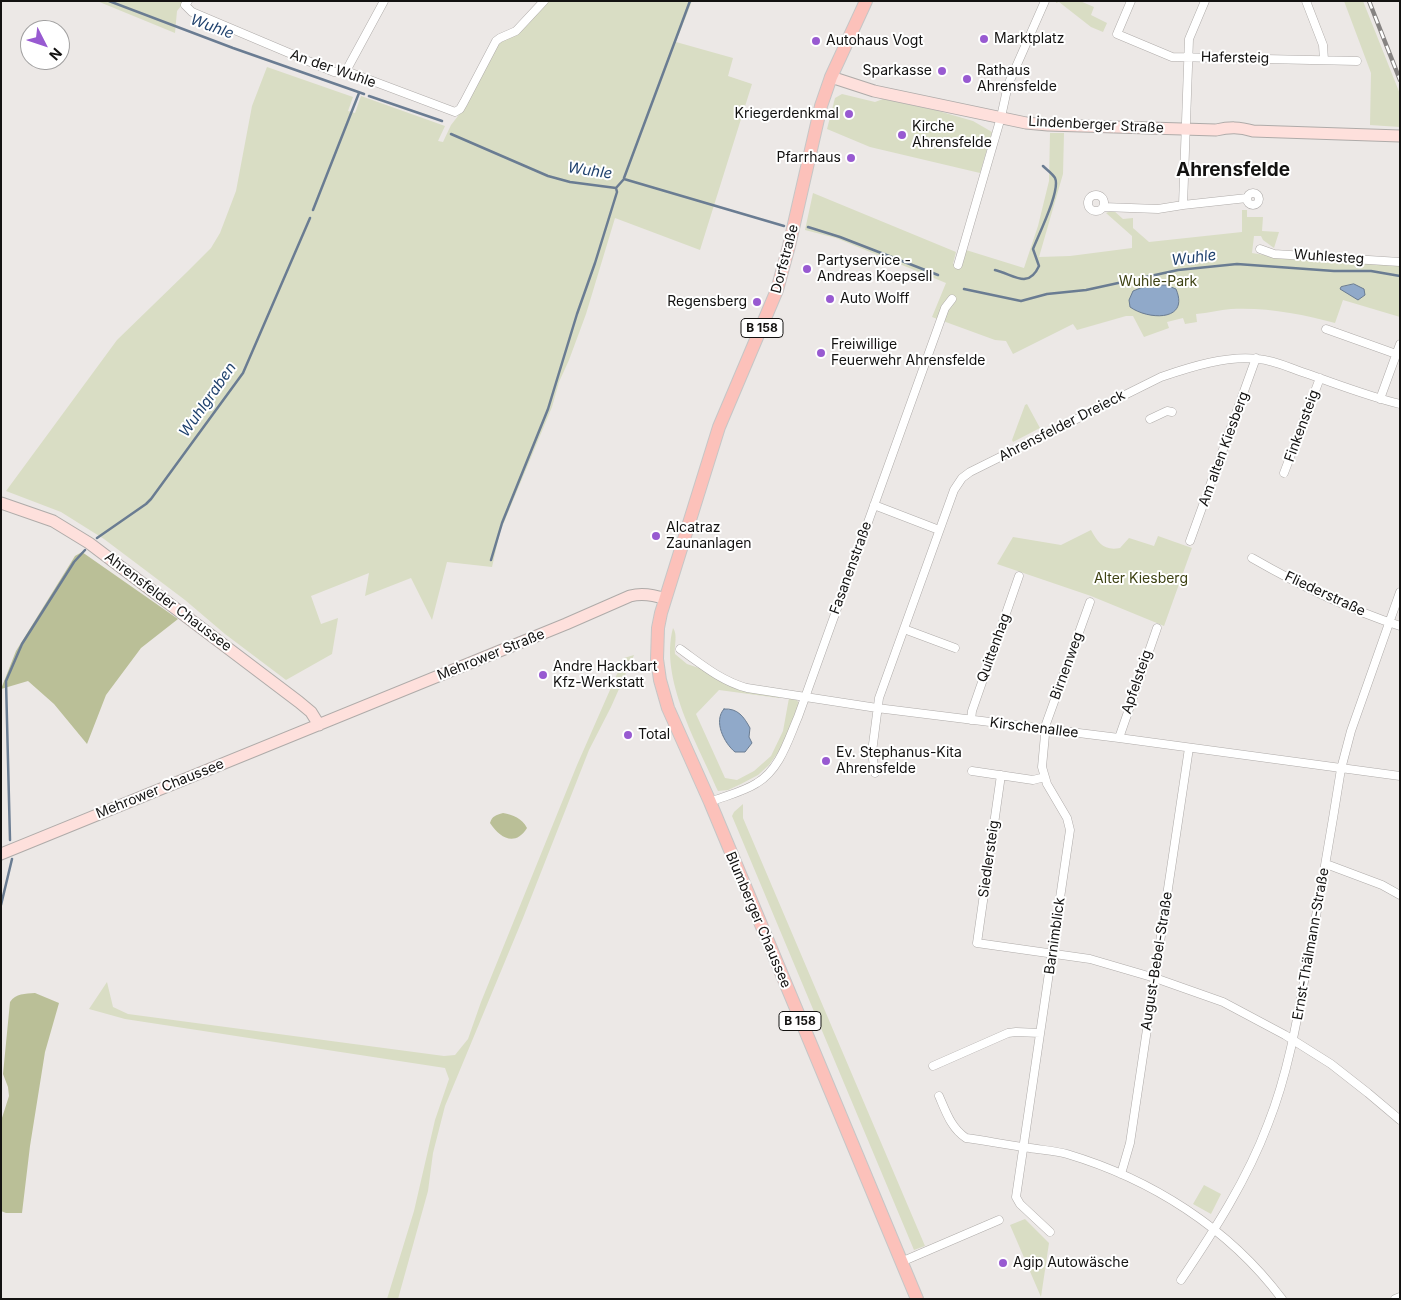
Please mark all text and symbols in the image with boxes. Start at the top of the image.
water label: Wuhle [188,11,236,43]
north arrow [20,20,70,70]
place label: Marktplatz [994,31,1064,47]
place label: Autohaus Vogt [826,33,923,49]
marker: Marktplatz [978,33,990,45]
marker: Autohaus Vogt [810,35,822,47]
text: N [46,45,66,64]
street label: An der Wuhle [288,46,378,92]
street label: Hafersteig [1201,49,1269,67]
place label: Sparkasse [862,63,932,79]
place label: Rathaus Ahrensfelde [977,63,1057,95]
marker: Sparkasse [936,65,948,77]
marker: Rathaus Ahrensfelde [961,73,973,85]
place label: Kriegerdenkmal [735,106,839,122]
marker: Kriegerdenkmal [843,108,855,120]
street label: Lindenberger Straße [1028,113,1164,137]
place label: Kirche Ahrensfelde [912,119,992,152]
marker: Kirche Ahrensfelde [896,129,908,141]
place label: Pfarrhaus [776,150,841,166]
marker: Pfarrhaus [845,152,857,164]
water label: Wuhle [567,159,613,183]
district label: Ahrensfelde [1176,159,1290,181]
street label: Dorfstraße [768,223,802,295]
water label: Wuhle [1171,246,1217,270]
street label: Wuhlesteg [1293,246,1365,268]
place label: Partyservice - Andreas Koepsell [817,253,932,286]
marker: Partyservice - Andreas Koepsell [801,263,813,275]
park label: Wuhle-Park [1119,274,1197,290]
place label: Auto Wolff [840,291,909,307]
marker: Auto Wolff [824,293,836,305]
place label: Regensberg [667,294,747,310]
marker: Regensberg [751,296,763,308]
road number: B 158 [741,318,783,338]
place label: Freiwillige Feuerwehr Ahrensfelde [831,337,985,370]
marker: Freiwillige Feuerwehr Ahrensfelde [815,347,827,359]
water label: Wuhlgraben [176,359,240,441]
street label: Ahrensfelder Dreieck [996,387,1128,465]
street label: Finkensteig [1281,388,1323,464]
street label: Am alten Kiesberg [1195,389,1253,509]
street label: Fasanenstraße [826,519,876,617]
place label: Alcatraz Zaunanlagen [666,520,752,552]
marker: Alcatraz Zaunanlagen [650,530,662,542]
street label: Ahrensfelder Chaussee [101,549,235,655]
street label: Fliederstraße [1282,568,1368,620]
park label: Alter Kiesberg [1094,571,1188,587]
street label: Quittenhag [974,611,1014,685]
street label: Mehrower Straße [435,626,547,684]
street label: Birnenweg [1047,630,1087,702]
street label: Apfelsteig [1118,648,1156,716]
place label: Andre Hackbart Kfz-Werkstatt [553,659,657,692]
marker: Andre Hackbart Kfz-Werkstatt [537,669,549,681]
street label: Kirschenallee [989,714,1079,742]
place label: Total [638,727,670,743]
marker: Total [622,729,634,741]
place label: Ev. Stephanus-Kita Ahrensfelde [836,745,962,778]
marker: Ev. Stephanus-Kita Ahrensfelde [820,755,832,767]
street label: Mehrower Chaussee [94,756,226,822]
street label: Siedlersteig [975,819,1003,899]
street label: Blumberger Chaussee [722,849,794,991]
street label: Ernst-Thälmann-Straße [1289,866,1333,1022]
street label: August-Bebel-Straße [1138,890,1176,1032]
street label: Barnimblick [1041,896,1069,976]
road number: B 158 [779,1011,821,1030]
place label: Agip Autowäsche [1013,1255,1129,1271]
marker: Agip Autowäsche [997,1257,1009,1269]

